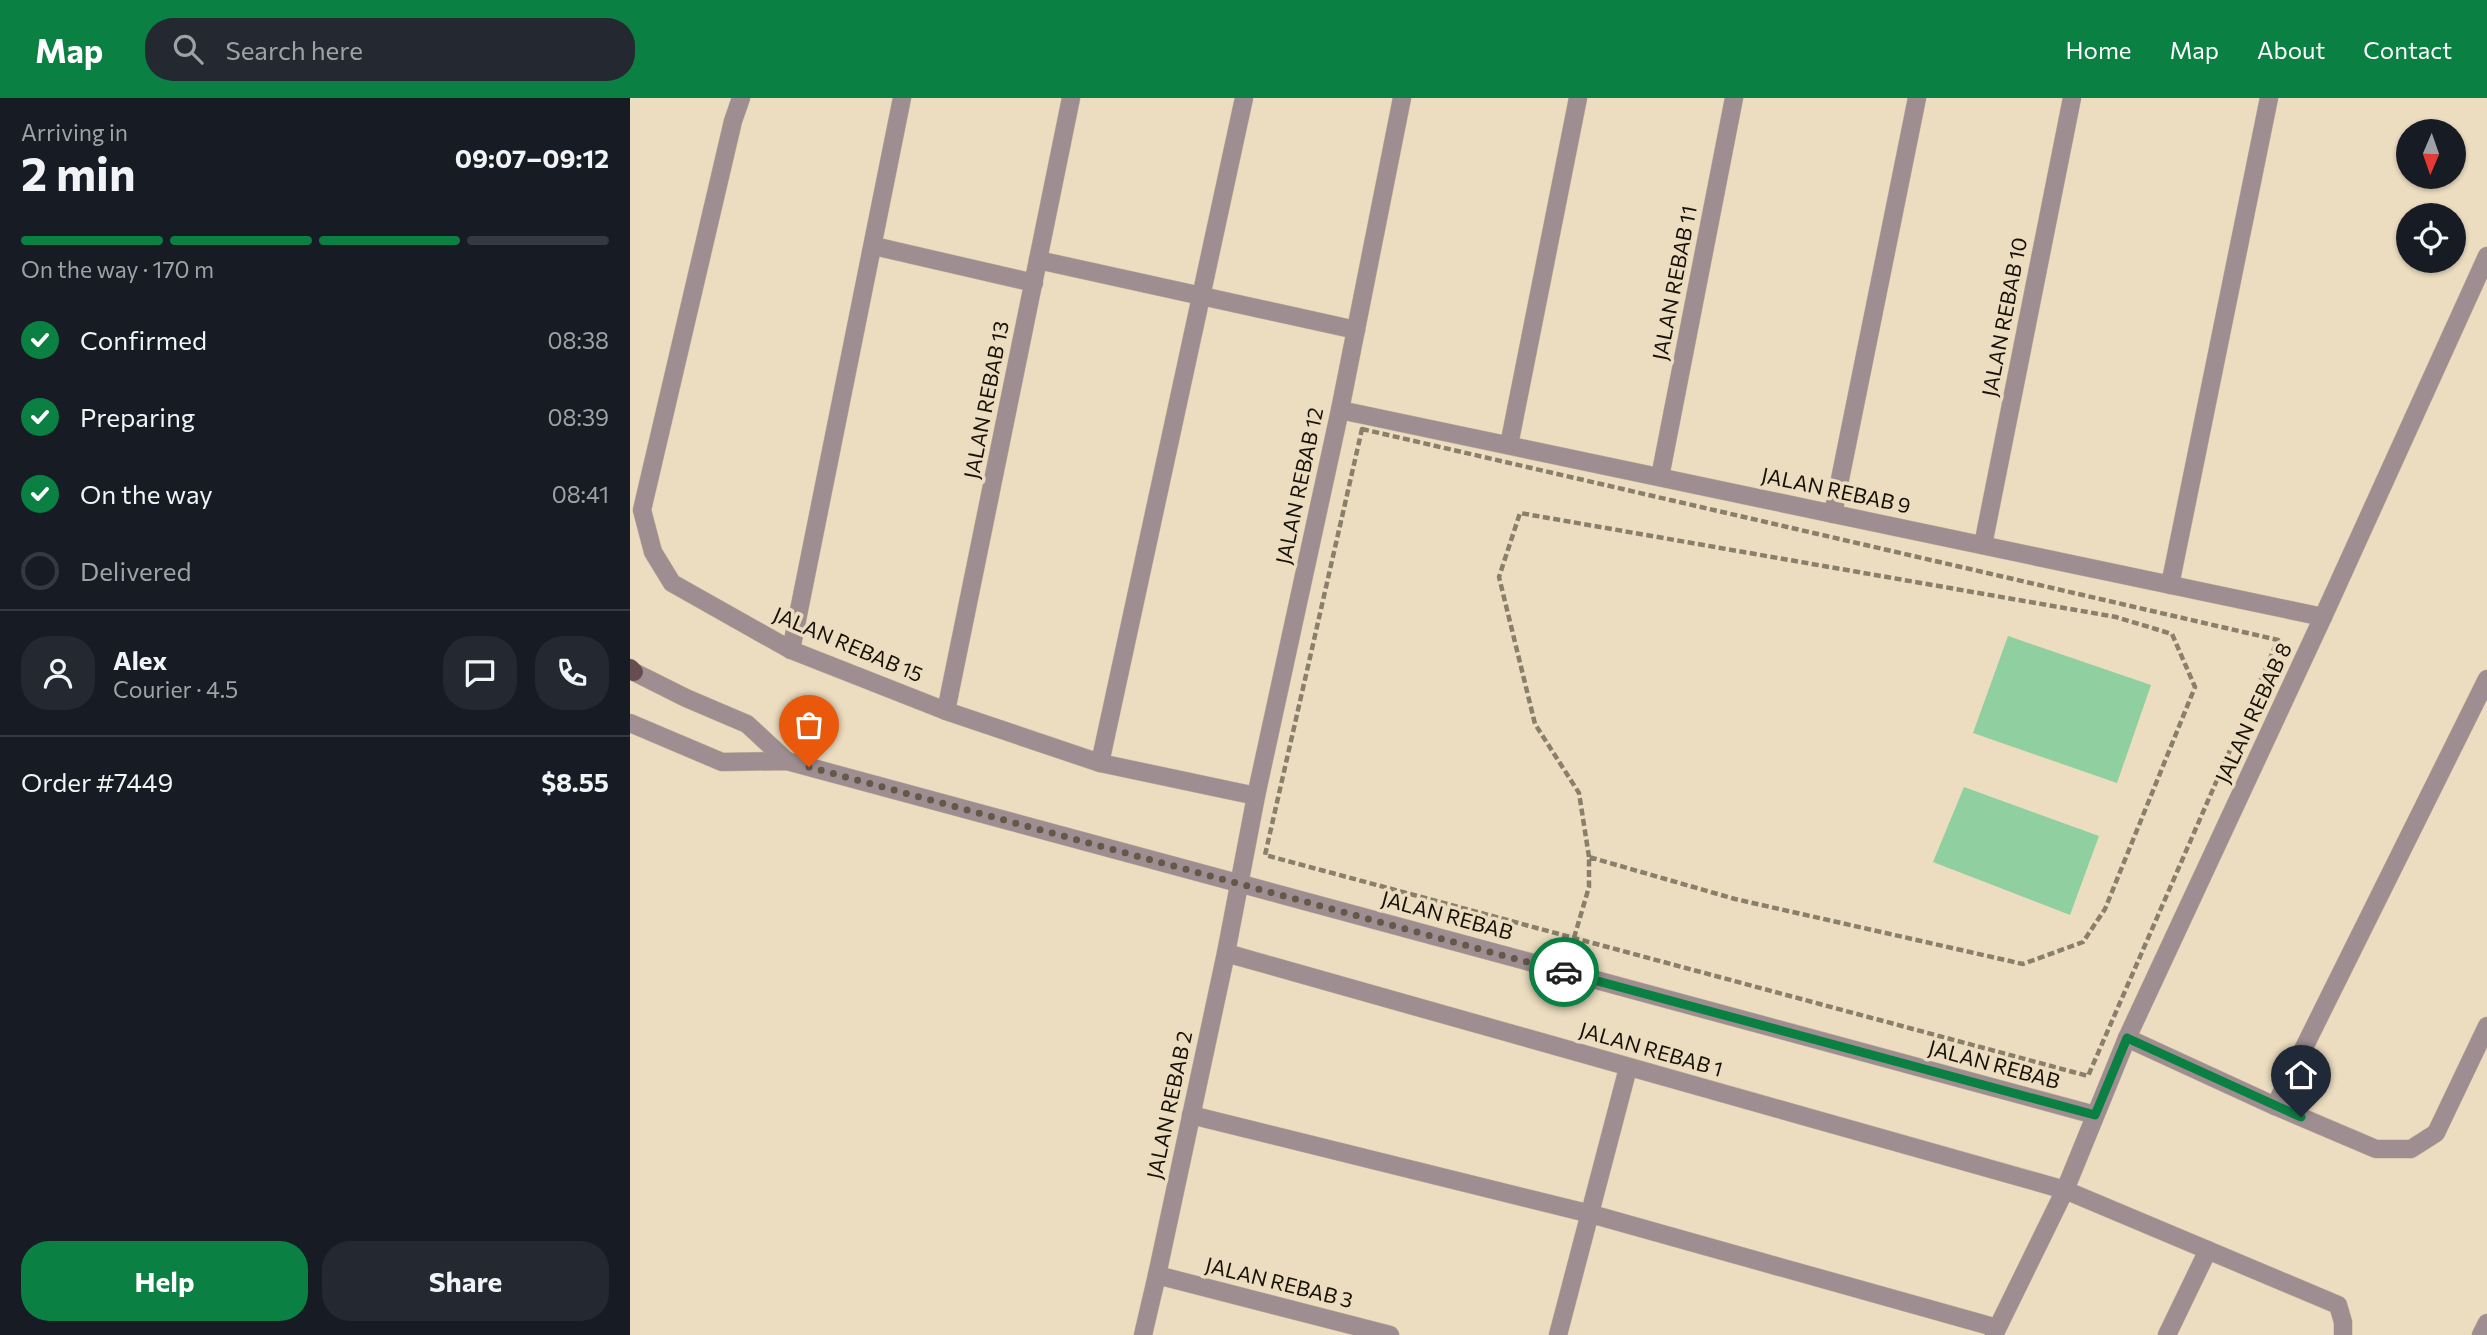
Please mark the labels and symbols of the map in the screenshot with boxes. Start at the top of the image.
north arrow [2396,119,2466,189]
street label: JALAN REBAB 11 [1646,203,1701,362]
street label: JALAN REBAB 10 [1976,235,2031,398]
street label: JALAN REBAB 13 [958,319,1013,481]
street label: JALAN REBAB 12 [1270,405,1327,566]
street label: JALAN REBAB 9 [1759,462,1913,518]
street label: JALAN REBAB 15 [770,601,927,686]
street label: JALAN REBAB 8 [2209,638,2296,786]
pin [779,695,839,767]
street label: JALAN REBAB [1379,885,1516,944]
courier [1529,937,1599,1007]
street label: JALAN REBAB 1 [1577,1016,1726,1081]
street label: JALAN REBAB 2 [1141,1028,1196,1181]
street label: JALAN REBAB [1926,1034,2063,1093]
pin [2271,1045,2331,1117]
street label: JALAN REBAB 3 [1203,1251,1356,1312]

